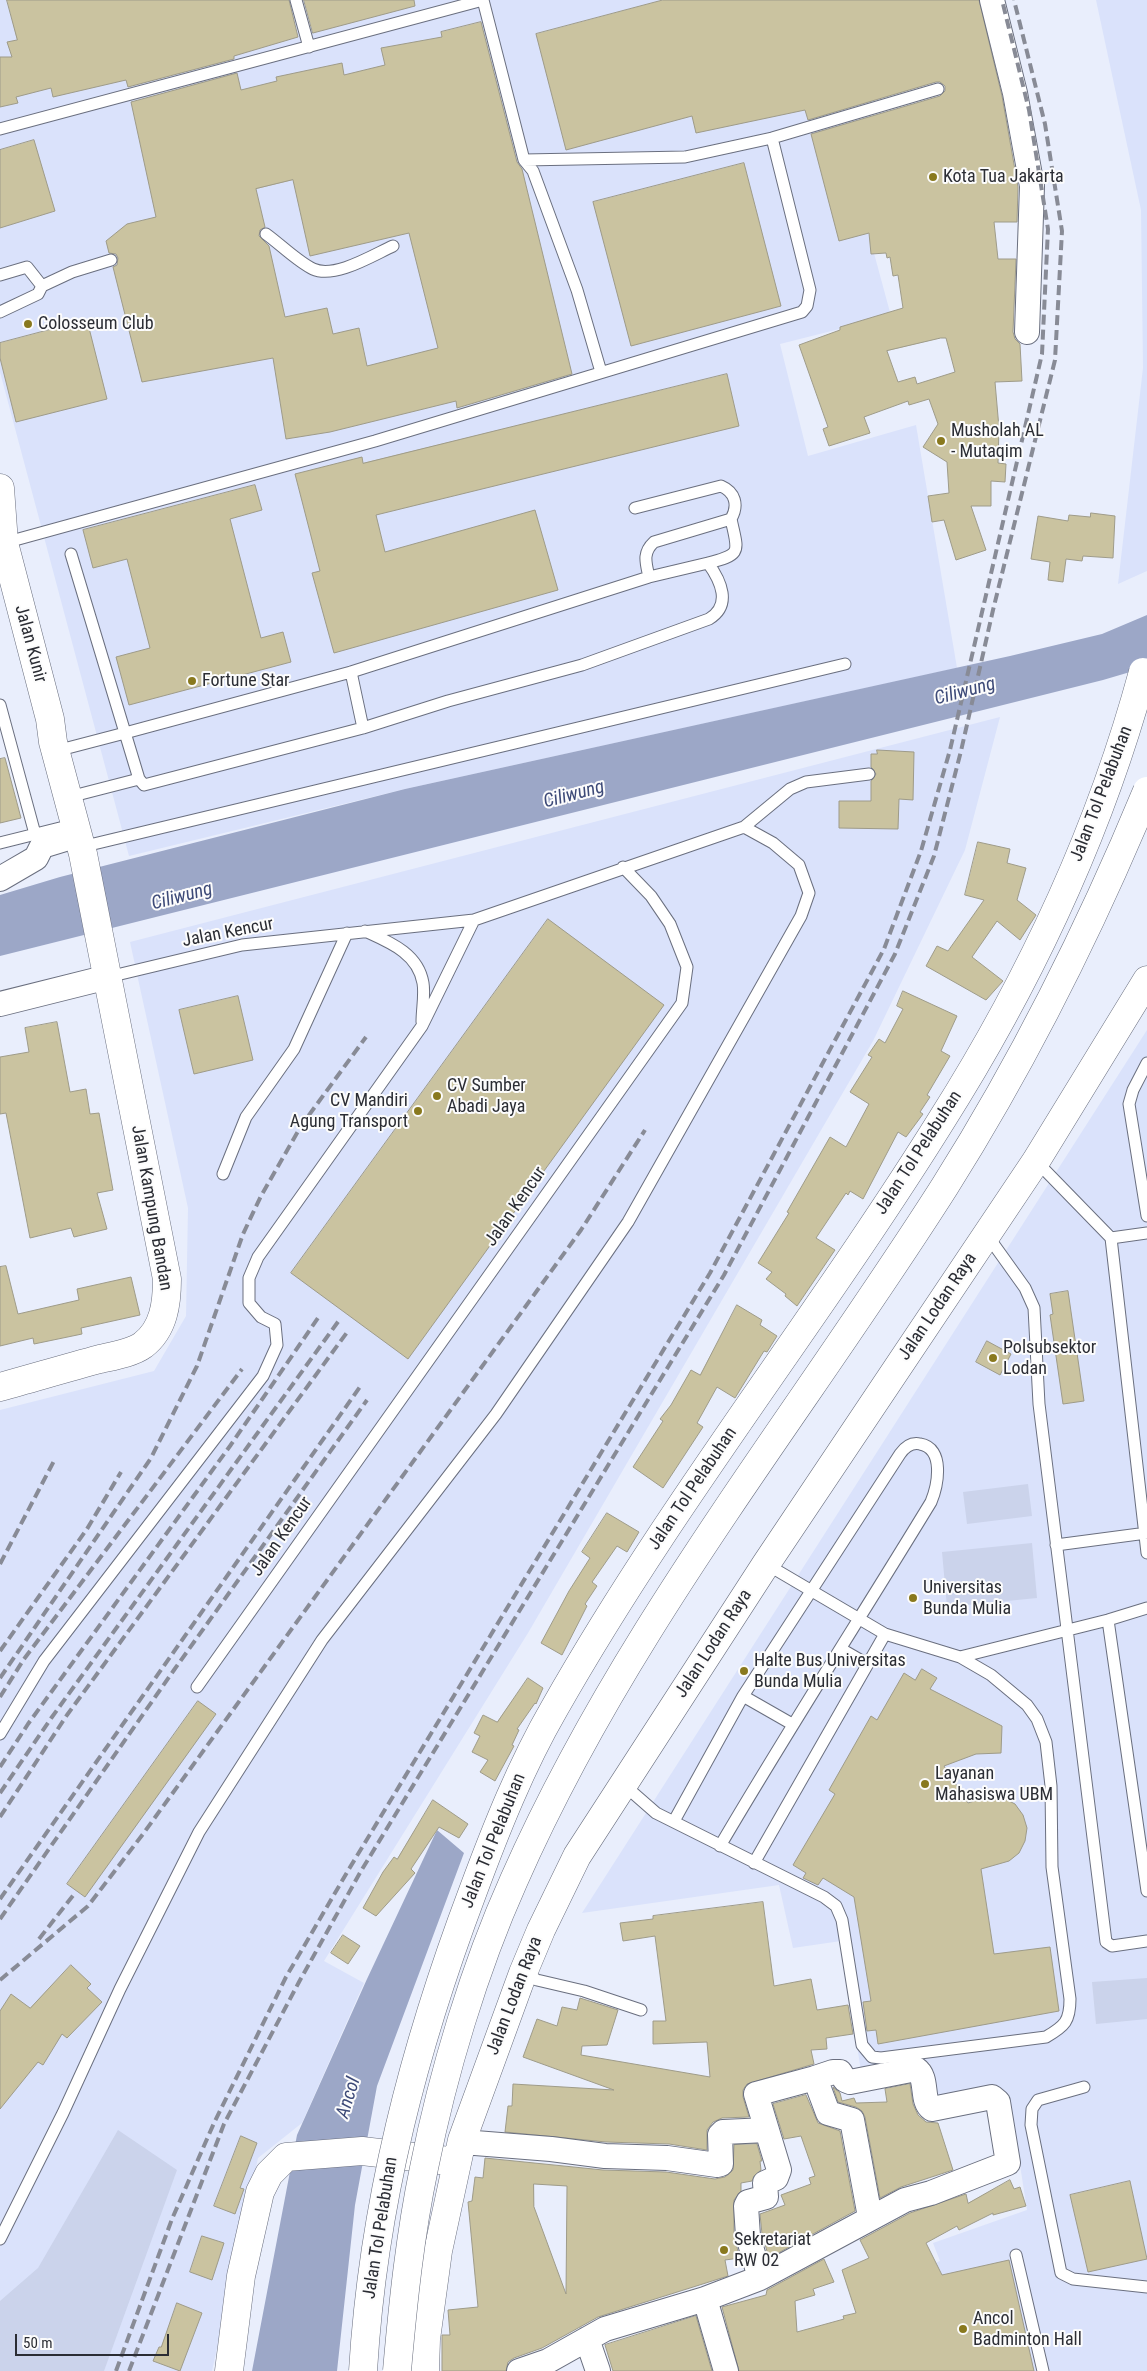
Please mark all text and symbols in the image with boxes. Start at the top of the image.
place label: Kota Tua Jakarta [943,166,1064,188]
marker: Kota Tua Jakarta [927,171,939,183]
place label: Colosseum Club [38,313,154,335]
marker: Colosseum Club [22,318,34,330]
place label: Musholah AL - Mutaqim [951,420,1044,462]
marker: Musholah AL - Mutaqim [935,435,947,447]
street label: Jalan Kunir [9,603,51,685]
place label: Fortune Star [202,670,290,692]
water label: Ciliwung [932,673,998,711]
marker: Fortune Star [186,675,198,687]
street label: Jalan Tol Pelabuhan [1066,723,1138,865]
water label: Ciliwung [541,776,607,814]
water label: Ciliwung [149,878,215,916]
street label: Jalan Kencur [181,914,275,952]
place label: CV Sumber Abadi Jaya [447,1075,526,1118]
street label: Jalan Tol Pelabuhan [871,1087,967,1219]
place label: CV Mandiri Agung Transport [290,1090,408,1132]
marker: CV Sumber Abadi Jaya [431,1090,443,1102]
marker: CV Mandiri Agung Transport [412,1105,424,1117]
street label: Jalan Kampung Bandan [126,1124,176,1292]
street label: Jalan Kencur [481,1163,551,1251]
street label: Jalan Lodan Raya [894,1249,982,1365]
place label: Polsubsektor Lodan [1003,1337,1096,1380]
marker: Polsubsektor Lodan [987,1352,999,1364]
street label: Jalan Tol Pelabuhan [644,1424,742,1554]
street label: Jalan Kencur [247,1493,317,1581]
place label: Universitas Bunda Mulia [923,1577,1011,1620]
street label: Jalan Lodan Raya [671,1586,757,1702]
marker: Universitas Bunda Mulia [907,1592,919,1604]
place label: Halte Bus Universitas Bunda Mulia [754,1650,906,1692]
marker: Halte Bus Universitas Bunda Mulia [738,1665,750,1677]
place label: Layanan Mahasiswa UBM [935,1763,1053,1806]
street label: Jalan Tol Pelabuhan [457,1770,531,1912]
marker: Layanan Mahasiswa UBM [919,1778,931,1790]
street label: Jalan Lodan Raya [483,1934,547,2058]
water label: Ancol [332,2075,366,2121]
street label: Jalan Tol Pelabuhan [359,2156,403,2300]
place label: Sekretariat RW 02 [734,2229,811,2272]
marker: Sekretariat RW 02 [718,2244,730,2256]
place label: Ancol Badminton Hall [973,2308,1082,2350]
marker: Ancol Badminton Hall [957,2323,969,2335]
scale bar [18,2324,171,2356]
text: 50 m [23,2334,53,2352]

